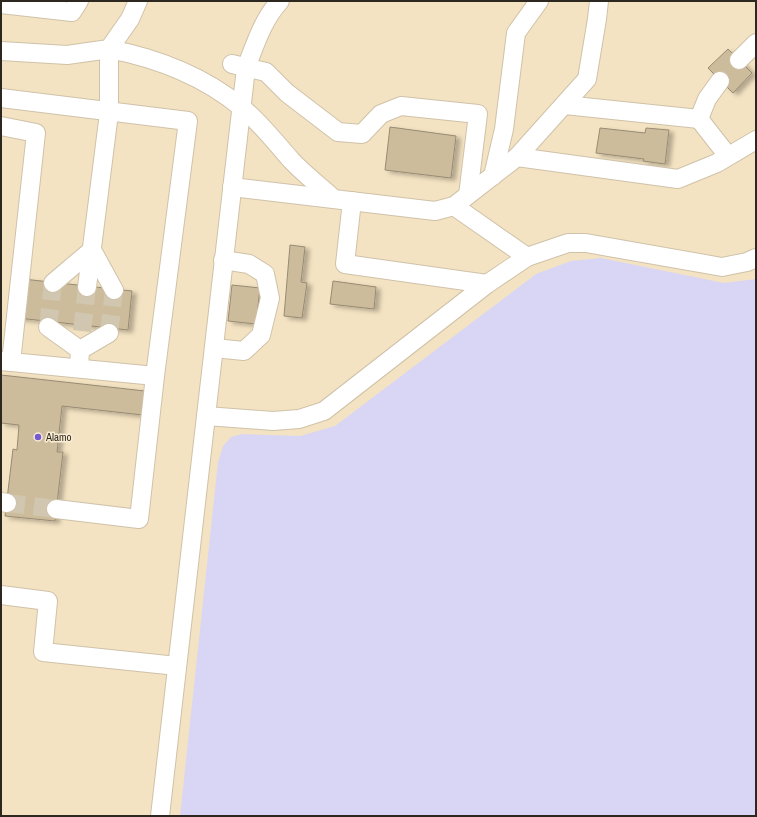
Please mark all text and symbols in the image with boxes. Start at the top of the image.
place label: Alamo [45,430,72,444]
marker: Alamo [33,432,43,442]

